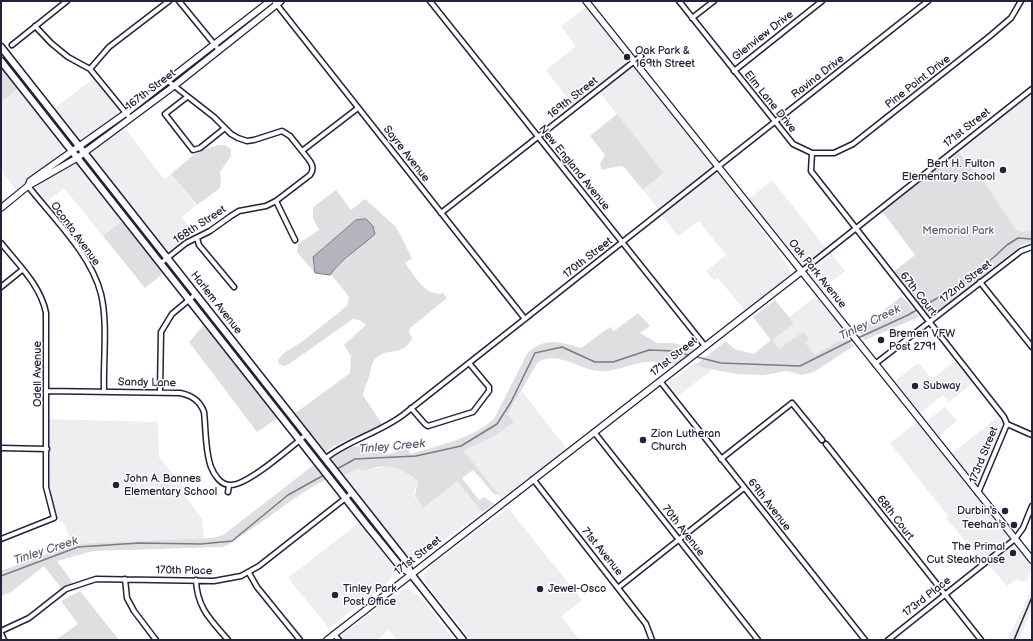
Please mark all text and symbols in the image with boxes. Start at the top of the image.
street label: Glenview Drive [730,8,796,64]
place label: Oak Park & 169th Street [635,44,695,70]
marker: Oak Park & 169th Street [622,52,632,62]
street label: Ravina Drive [789,52,847,102]
street label: Pine Point Drive [883,53,953,111]
street label: 167th Street [123,67,179,113]
street label: Elm Lane Drive [741,68,799,136]
street label: 169th Street [545,74,601,122]
street label: 171st Street [941,106,993,150]
street label: Sayre Avenue [380,123,432,185]
street label: New England Avenue [536,123,612,213]
place label: Bert H. Fulton Elementary School [902,157,995,183]
marker: Bert H. Fulton Elementary School [998,165,1008,175]
street label: Oconto Avenue [47,199,103,269]
street label: 168th Street [171,203,229,247]
park label: Memorial Park [922,224,994,238]
street label: 170th Street [561,235,615,281]
street label: Oak Park Avenue [785,237,849,311]
street label: 172nd Street [938,258,994,306]
street label: Harlem Avenue [187,269,245,337]
street label: 67th Court [897,269,939,319]
water label: Tinley Creek [837,302,903,344]
place label: Bremen VFW Post 2791 [889,327,955,353]
street label: 171st Street [648,335,700,379]
marker: Bremen VFW Post 2791 [876,335,886,345]
street label: Odell Avenue [31,341,45,407]
street label: Sandy Lane [118,376,176,390]
place label: Subway [923,379,960,393]
marker: Subway [910,381,920,391]
street label: 173rd Street [967,425,1001,485]
place label: Zion Lutheran Church [651,427,720,453]
marker: Zion Lutheran Church [638,435,648,445]
water label: Tinley Creek [358,437,426,457]
place label: John A. Bannes Elementary School [124,472,217,498]
street label: 69th Avenue [745,476,793,534]
marker: John A. Bannes Elementary School [111,480,121,490]
street label: 68th Court [873,493,917,543]
street label: 70th Avenue [659,503,707,559]
place label: Durbin's [957,504,997,518]
marker: Durbin's [1000,506,1010,516]
place label: Teehan's [962,518,1006,532]
marker: Teehan's [1009,520,1019,530]
street label: 71st Avenue [579,525,625,579]
water label: Tinley Creek [12,534,80,568]
street label: 171st Street [392,534,444,578]
place label: The Primal Cut Steakhouse [927,540,1005,566]
marker: The Primal Cut Steakhouse [1008,548,1018,558]
street label: 170th Place [156,564,212,578]
street label: 173rd Place [900,574,954,620]
place label: Tinley Park Post Office [343,582,397,608]
place label: Jewel-Osco [548,582,606,596]
marker: Jewel-Osco [535,584,545,594]
marker: Tinley Park Post Office [330,590,340,600]

